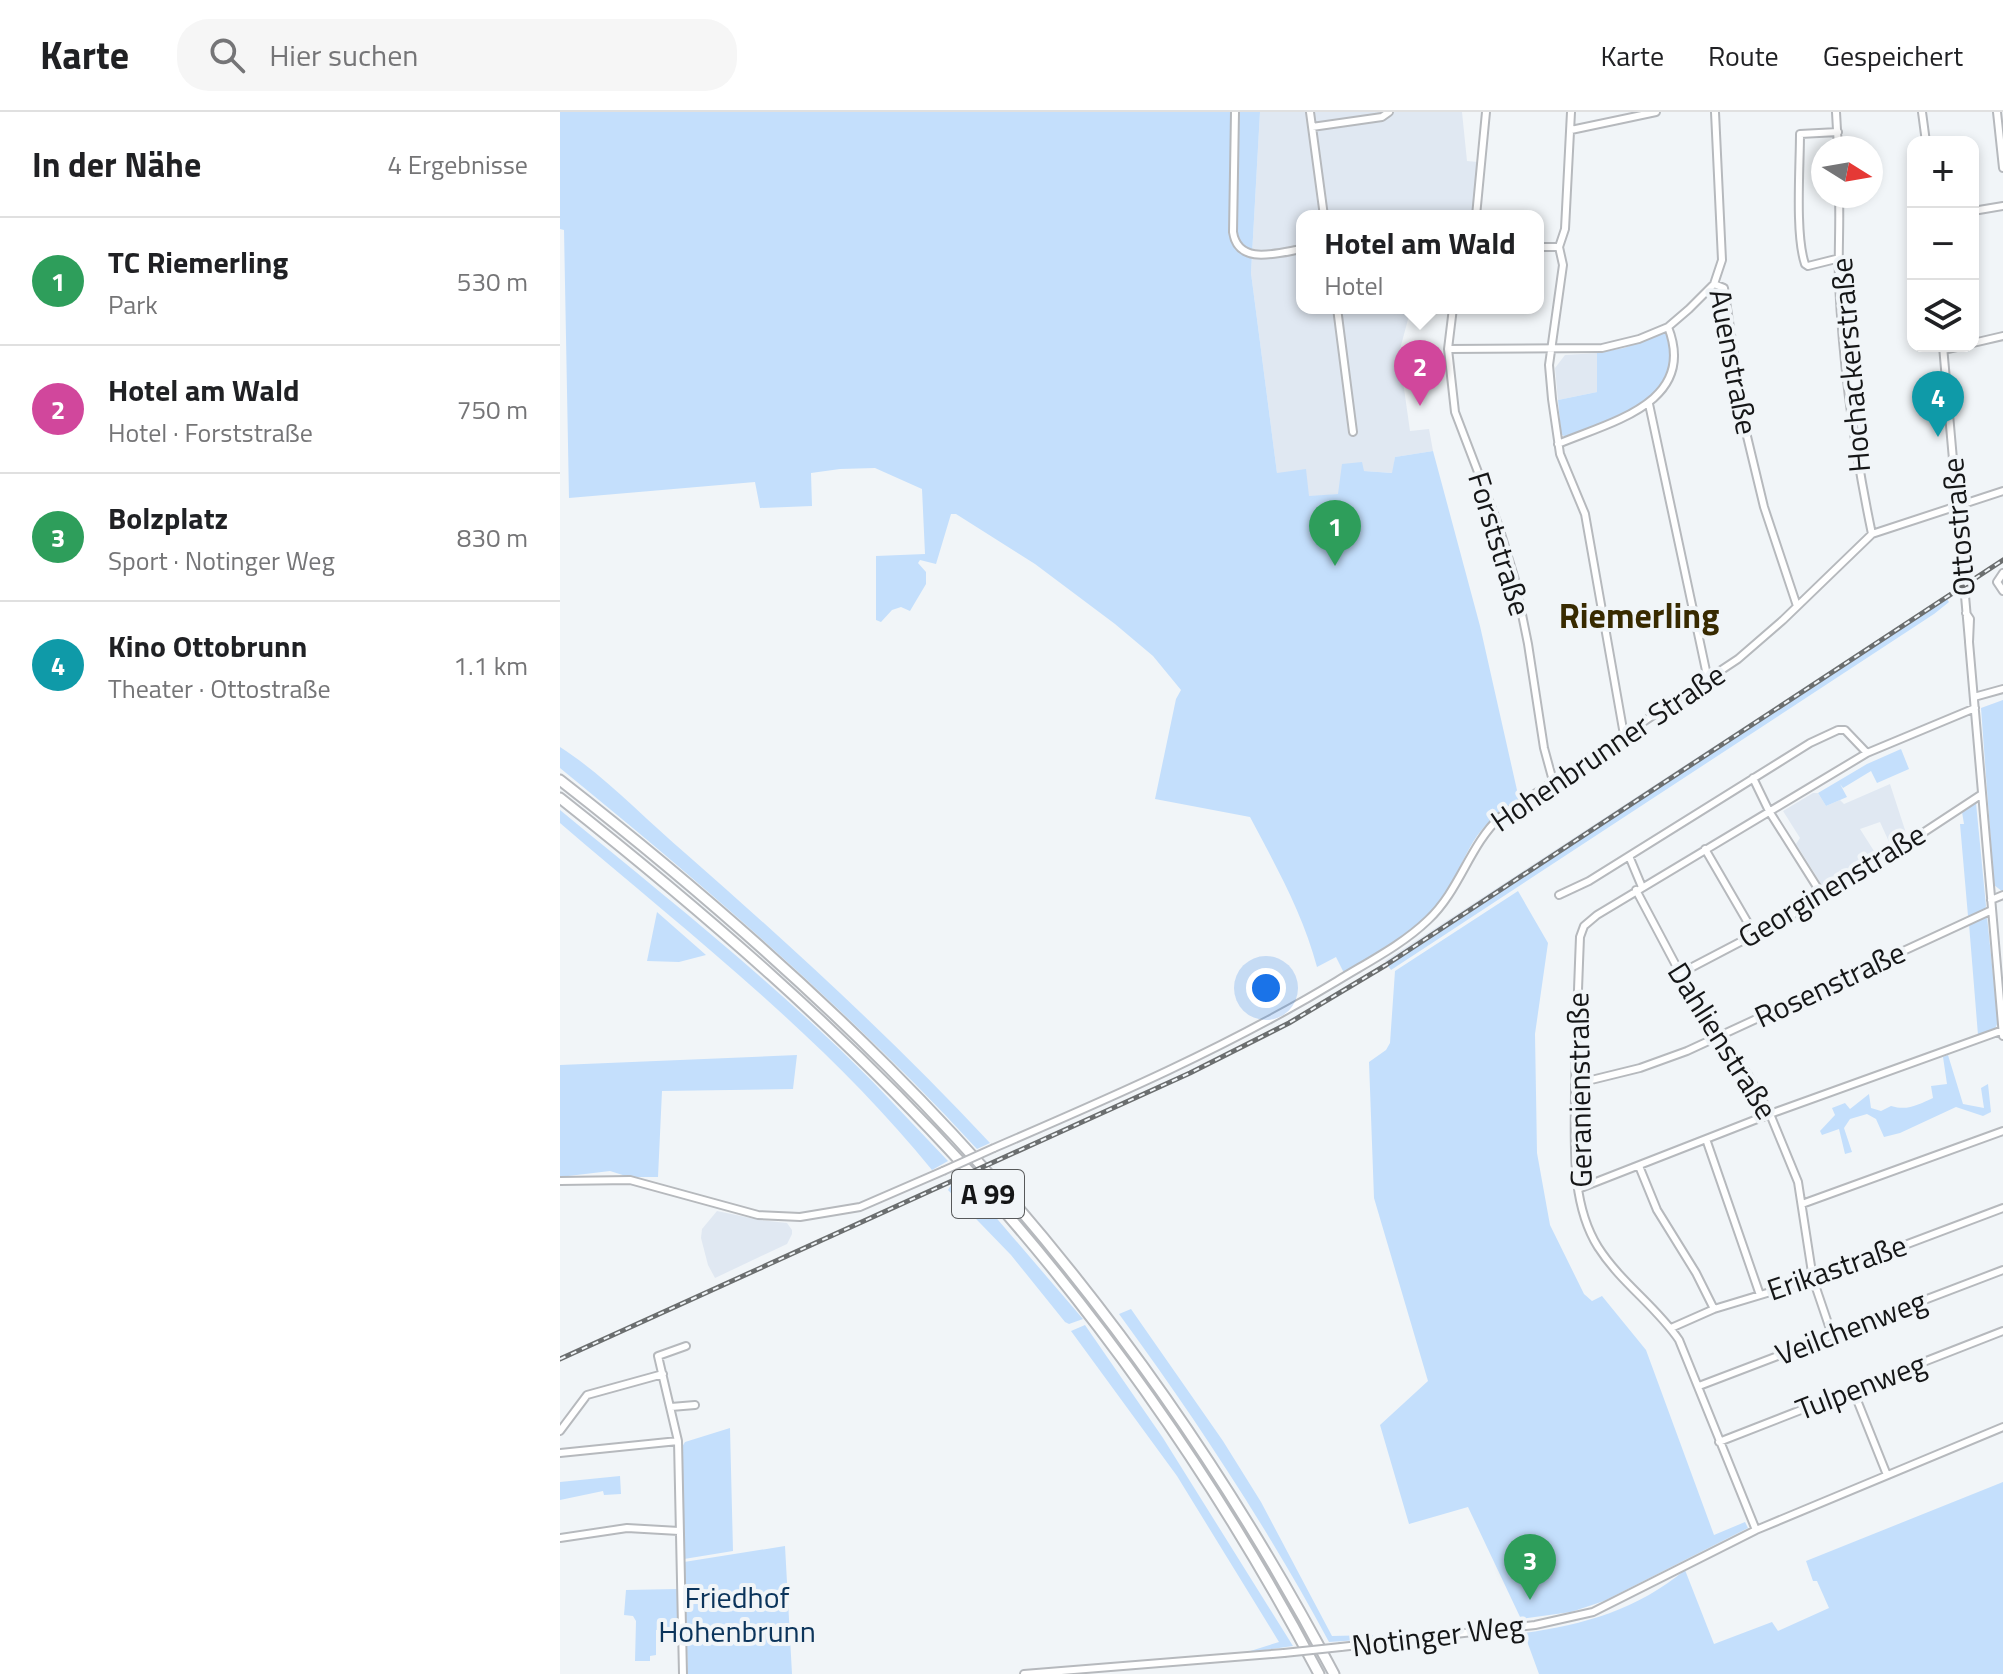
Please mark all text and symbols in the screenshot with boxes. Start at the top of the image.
search box [177,19,737,91]
text: Karte [40,26,129,84]
text: Hier suchen [269,32,418,78]
icon: search [205,33,249,77]
text: Karte [1600,34,1664,77]
text: Route [1708,34,1779,77]
text: Gespeichert [1823,34,1963,77]
north arrow [1811,136,1883,208]
map controls [1907,136,1979,352]
button: + [1907,136,1979,208]
text: In der Nähe [32,138,201,190]
text: 4 Ergebnisse [387,145,528,184]
button: − [1907,208,1979,280]
popup [1296,210,1544,314]
text: Hotel am Wald [1324,220,1516,266]
text: TC Riemerling [108,239,288,285]
street label: Hochackerstraße [1818,256,1882,474]
text: 1 [51,262,65,301]
text: 530 m [457,262,528,301]
text: Hotel [1324,266,1384,305]
button: layers [1907,280,1979,352]
text: Park [108,285,158,324]
street label: Auenstraße [1697,285,1771,439]
pin: 2 [1394,340,1446,406]
text: Hotel am Wald [108,367,299,413]
pin: 4 [1912,371,1964,437]
text: 2 [51,390,65,429]
text: 750 m [457,390,528,429]
text: Hotel · Forststraße [108,413,313,452]
street label: Ottostraße [1929,456,1987,598]
street label: Forststraße [1456,466,1544,621]
text: Bolzplatz [108,495,228,541]
pin: 1 [1309,500,1361,566]
text: 3 [51,518,65,557]
text: 830 m [457,518,528,557]
text: Sport · Notinger Weg [108,541,335,580]
district label: Riemerling [1559,589,1719,641]
text: Kino Ottobrunn [108,623,307,669]
text: 4 [51,646,65,685]
text: 1.1 km [453,646,528,685]
street label: Hohenbrunner Straße [1481,651,1734,843]
text: Theater · Ottostraße [108,669,331,708]
street label: Georginenstraße [1729,811,1934,959]
street label: Rosenstraße [1747,929,1912,1039]
street label: Dahlienstraße [1656,953,1789,1128]
your location [1246,968,1286,1008]
street label: Geranienstraße [1554,992,1604,1188]
road number: A 99 [952,1170,1024,1218]
street label: Erikastraße [1761,1222,1913,1312]
street label: Veilchenweg [1768,1277,1933,1377]
street label: Tulpenweg [1789,1340,1932,1432]
pin: 3 [1504,1534,1556,1600]
park label: Friedhof Hohenbrunn [658,1574,816,1654]
street label: Notinger Weg [1349,1602,1527,1668]

